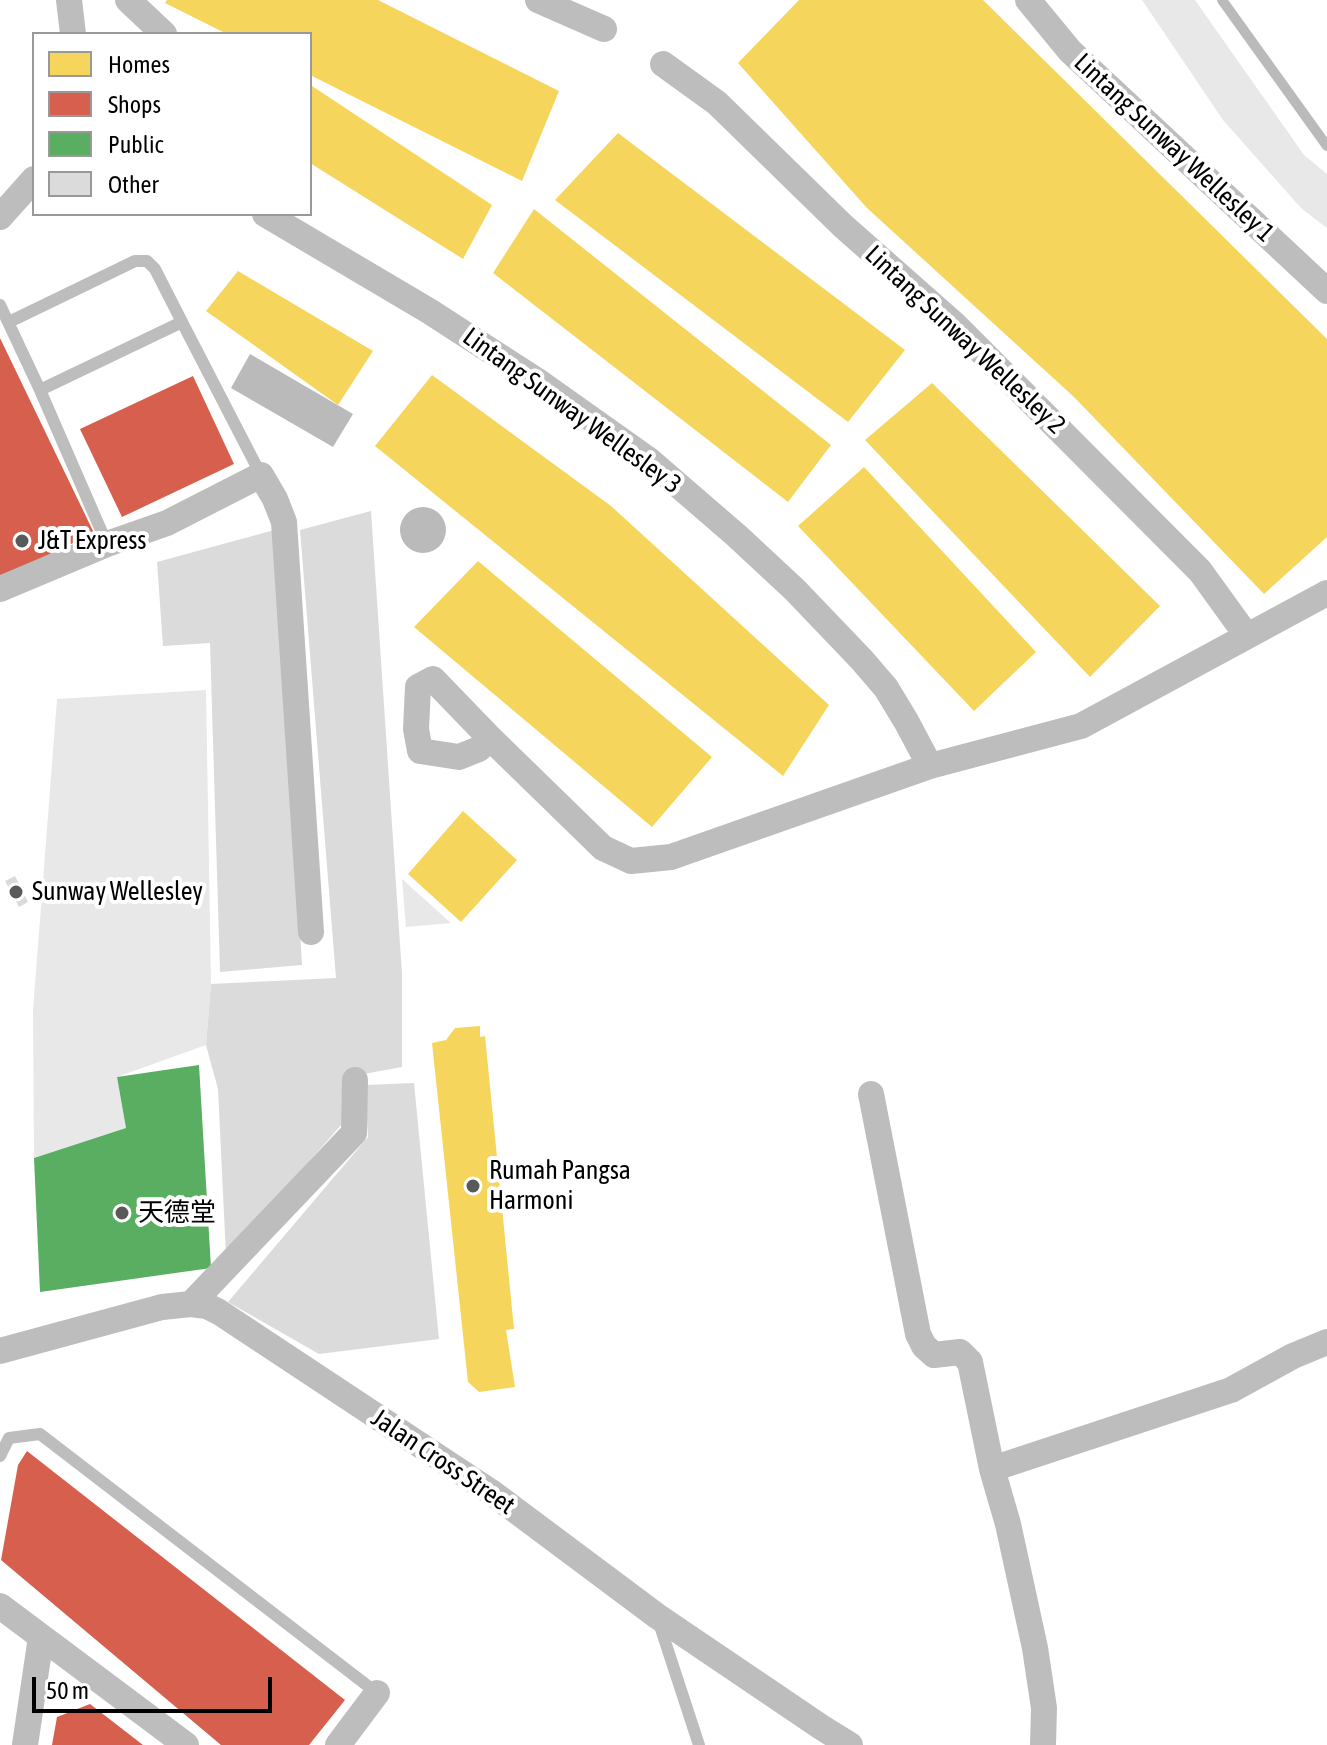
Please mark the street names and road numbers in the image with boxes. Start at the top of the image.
street label: Lintang Sunway Wellesley 1 [1067,47,1281,249]
street label: Lintang Sunway Wellesley 2 [858,239,1072,441]
street label: Lintang Sunway Wellesley 3 [457,321,687,501]
street label: Jalan Cross Street [365,1403,521,1521]

